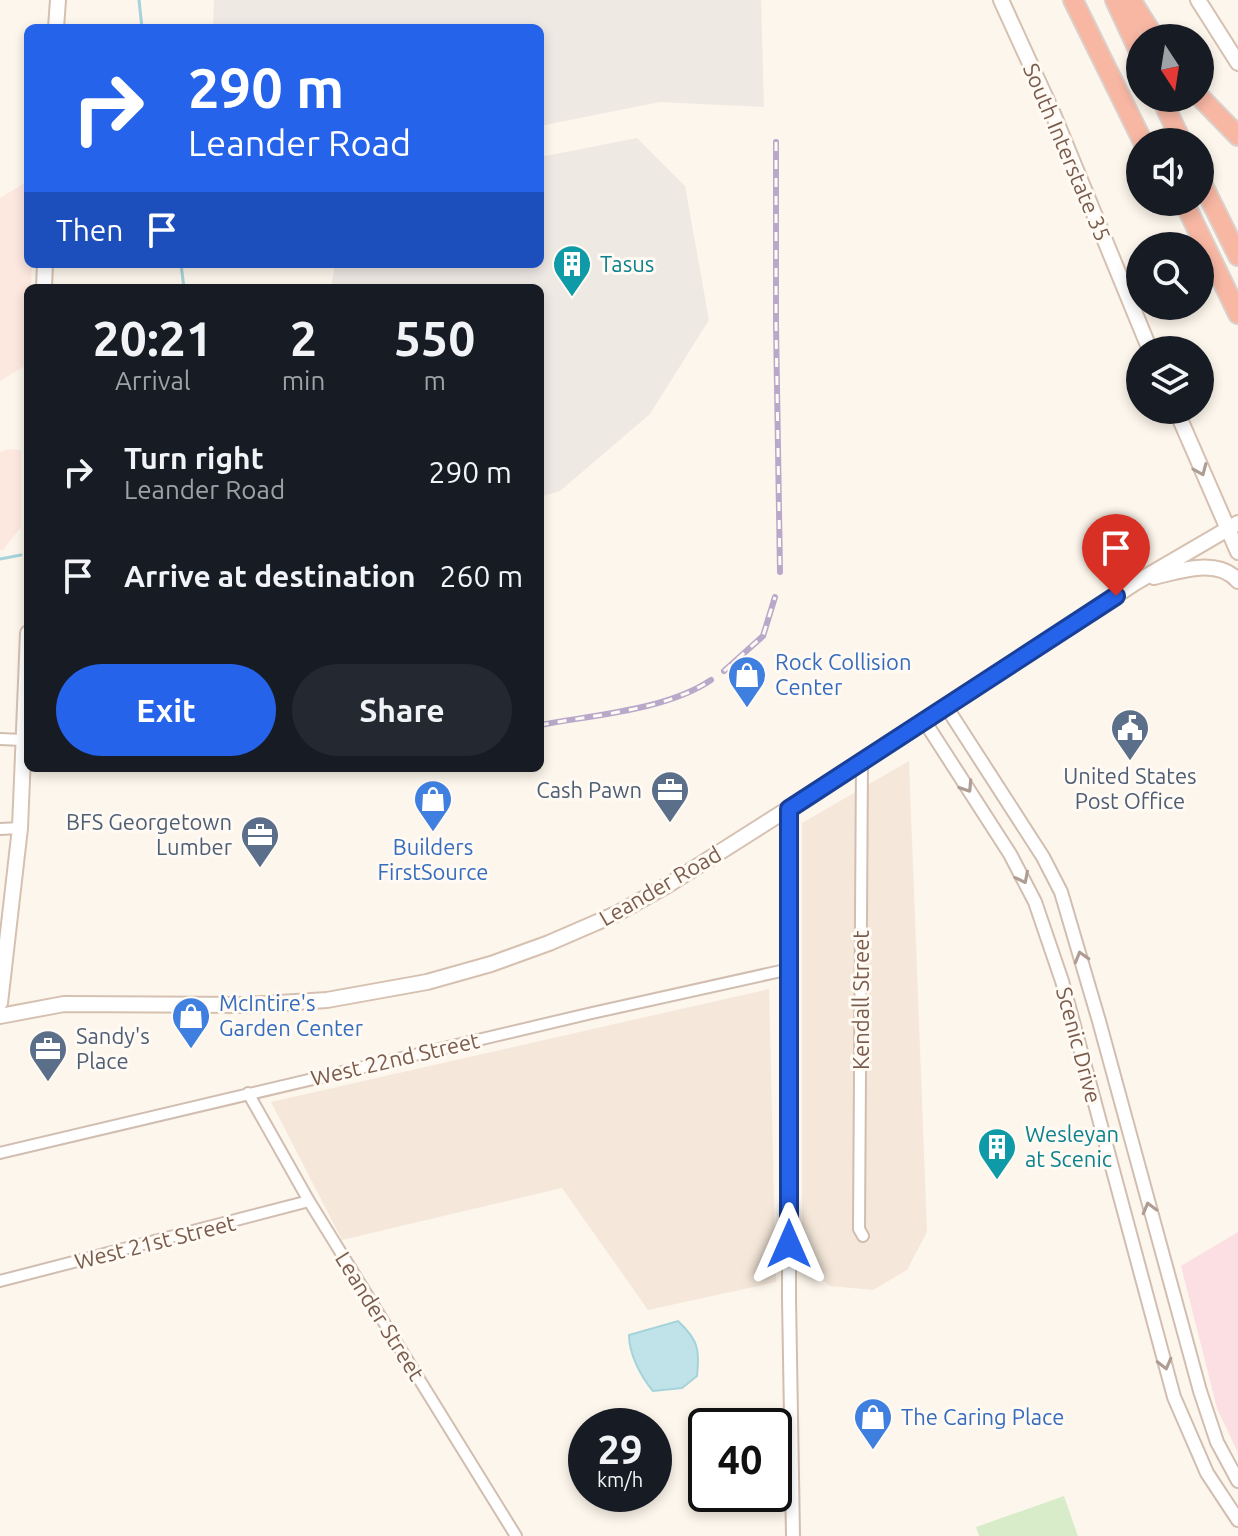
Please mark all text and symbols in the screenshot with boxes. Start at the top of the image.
north arrow [1126,24,1214,112]
map controls [1126,24,1214,424]
icon: right [56,56,160,160]
text: 290 m [188,56,344,119]
street label: South Interstate 35 [1019,59,1116,244]
text: Leander Road [188,122,411,163]
button: sound [1126,128,1214,216]
icon: arrive [140,208,184,252]
text: Then [56,213,124,247]
button: search [1126,232,1214,320]
building icon: Tasus [551,243,593,298]
place label: Tasus [600,251,654,276]
text: 20:21 [93,311,213,365]
text: 2 [290,311,317,365]
text: 550 [394,311,475,365]
button: layers [1126,336,1214,424]
text: Arrival [115,366,191,395]
text: min [282,366,325,395]
text: m [423,366,446,395]
text: Turn right [124,441,264,475]
icon: right [56,450,100,494]
text: 290 m [428,455,512,489]
one-way arrow [1192,462,1208,476]
text: Leander Road [124,475,285,504]
pin [1082,514,1150,596]
icon: arrive [1094,526,1138,570]
icon: arrive [56,554,100,598]
text: Arrive at destination [124,559,416,593]
text: 260 m [440,559,523,593]
place label: Rock Collision Center [775,649,911,699]
shop icon: Rock Collision Center [726,654,768,709]
button: Exit [56,664,276,756]
button: Share [292,664,512,756]
public building icon: United States Post Office [1109,707,1151,762]
place label: United States Post Office [1063,763,1197,813]
office icon: Cash Pawn [649,769,691,824]
place label: Cash Pawn [536,777,642,802]
shop icon: Builders FirstSource [412,778,454,833]
one-way arrow [958,778,973,793]
place label: BFS Georgetown Lumber [66,809,233,859]
office icon: BFS Georgetown Lumber [239,814,281,869]
place label: Builders FirstSource [377,834,489,884]
street label: Leander Road [594,841,725,930]
one-way arrow [1013,869,1029,884]
street label: Kendall Street [848,930,873,1070]
one-way arrow [1074,950,1090,964]
street label: Scenic Drive [1052,984,1107,1106]
place label: McIntire's Garden Center [219,990,364,1040]
shop icon: McIntire's Garden Center [170,995,212,1050]
place label: Sandy's Place [76,1023,150,1073]
street label: West 22nd Street [308,1027,482,1090]
office icon: Sandy's Place [27,1028,69,1083]
place label: Wesleyan at Scenic [1025,1121,1119,1171]
building icon: Wesleyan at Scenic [976,1126,1018,1181]
one-way arrow [1142,1201,1159,1215]
position arrow [747,1202,831,1286]
street label: West 21st Street [72,1209,238,1274]
street label: Leander Street [331,1247,430,1385]
one-way arrow [1156,1357,1173,1371]
shop icon: The Caring Place [852,1396,894,1451]
place label: The Caring Place [901,1404,1064,1429]
speed limit sign: 40 [688,1408,792,1512]
text: 29 [597,1427,643,1472]
text: km/h [597,1468,643,1491]

